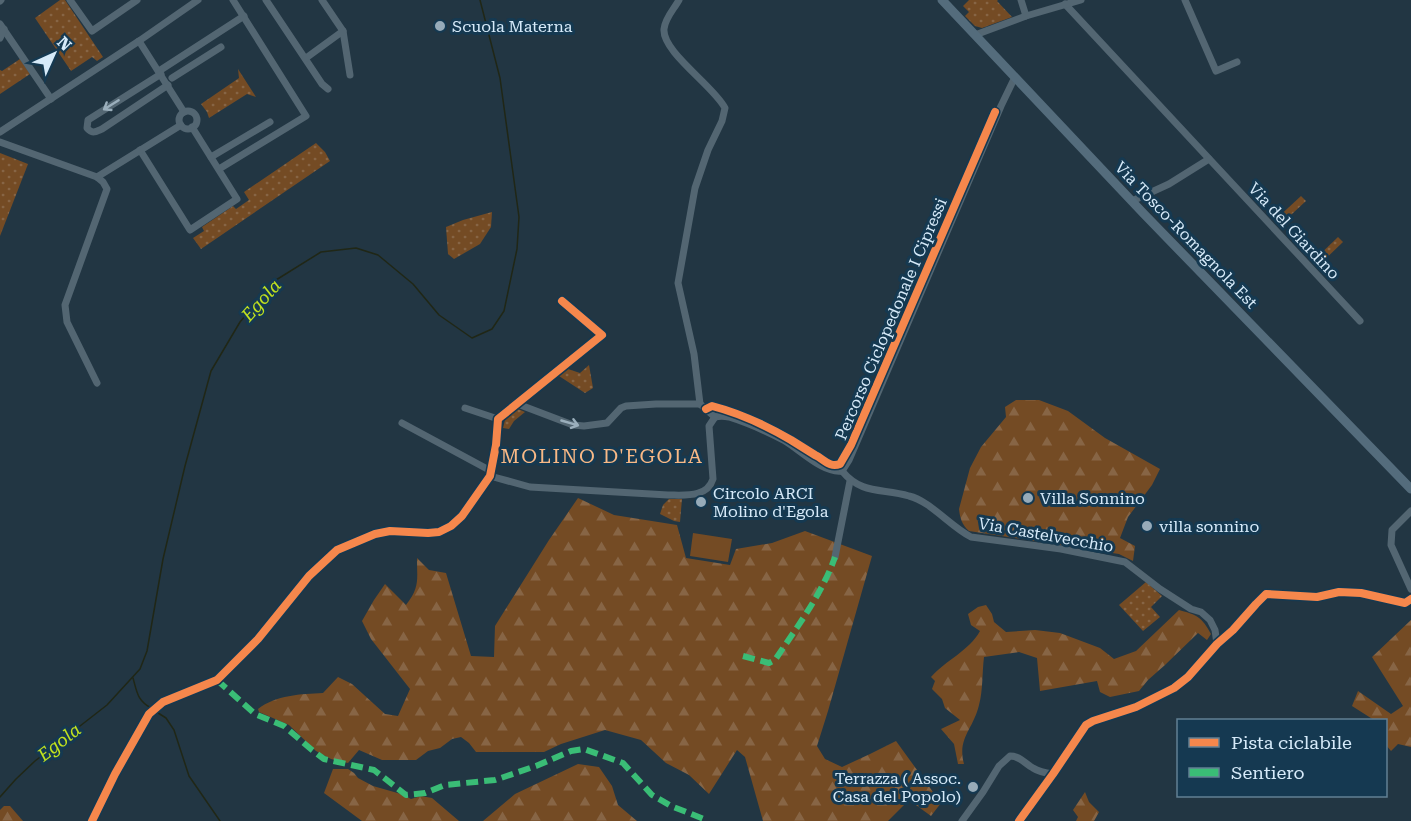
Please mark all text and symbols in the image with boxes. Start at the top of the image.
place label: Scuola Materna [452,17,573,36]
marker: Scuola Materna [433,19,447,33]
north arrow [24,24,84,84]
text: N [53,33,75,55]
one-way arrow [103,100,120,112]
street label: Via Tosco-Romagnola Est [1111,158,1261,312]
street label: Via del Giardino [1244,179,1344,283]
street label: Percorso Ciclopedonale I Cipressi [831,195,951,443]
water label: Egola [236,275,285,326]
one-way arrow [560,418,579,429]
district label: MOLINO D'EGOLA [501,444,703,468]
place label: Circolo ARCI Molino d'Egola [713,484,829,521]
place label: Villa Sonnino [1040,489,1145,508]
marker: Villa Sonnino [1021,491,1035,505]
marker: Circolo ARCI Molino d'Egola [694,495,708,509]
street label: Via Castelvecchio [977,514,1115,556]
place label: villa sonnino [1159,517,1259,536]
marker: villa sonnino [1140,519,1154,533]
water label: Egola [33,719,85,766]
legend [1177,719,1387,797]
text: Pista ciclabile [1231,732,1352,753]
text: Sentiero [1231,762,1305,783]
place label: Terrazza ( Assoc. Casa del Popolo) [833,769,961,806]
marker: Terrazza ( Assoc. Casa del Popolo) [966,780,980,794]

